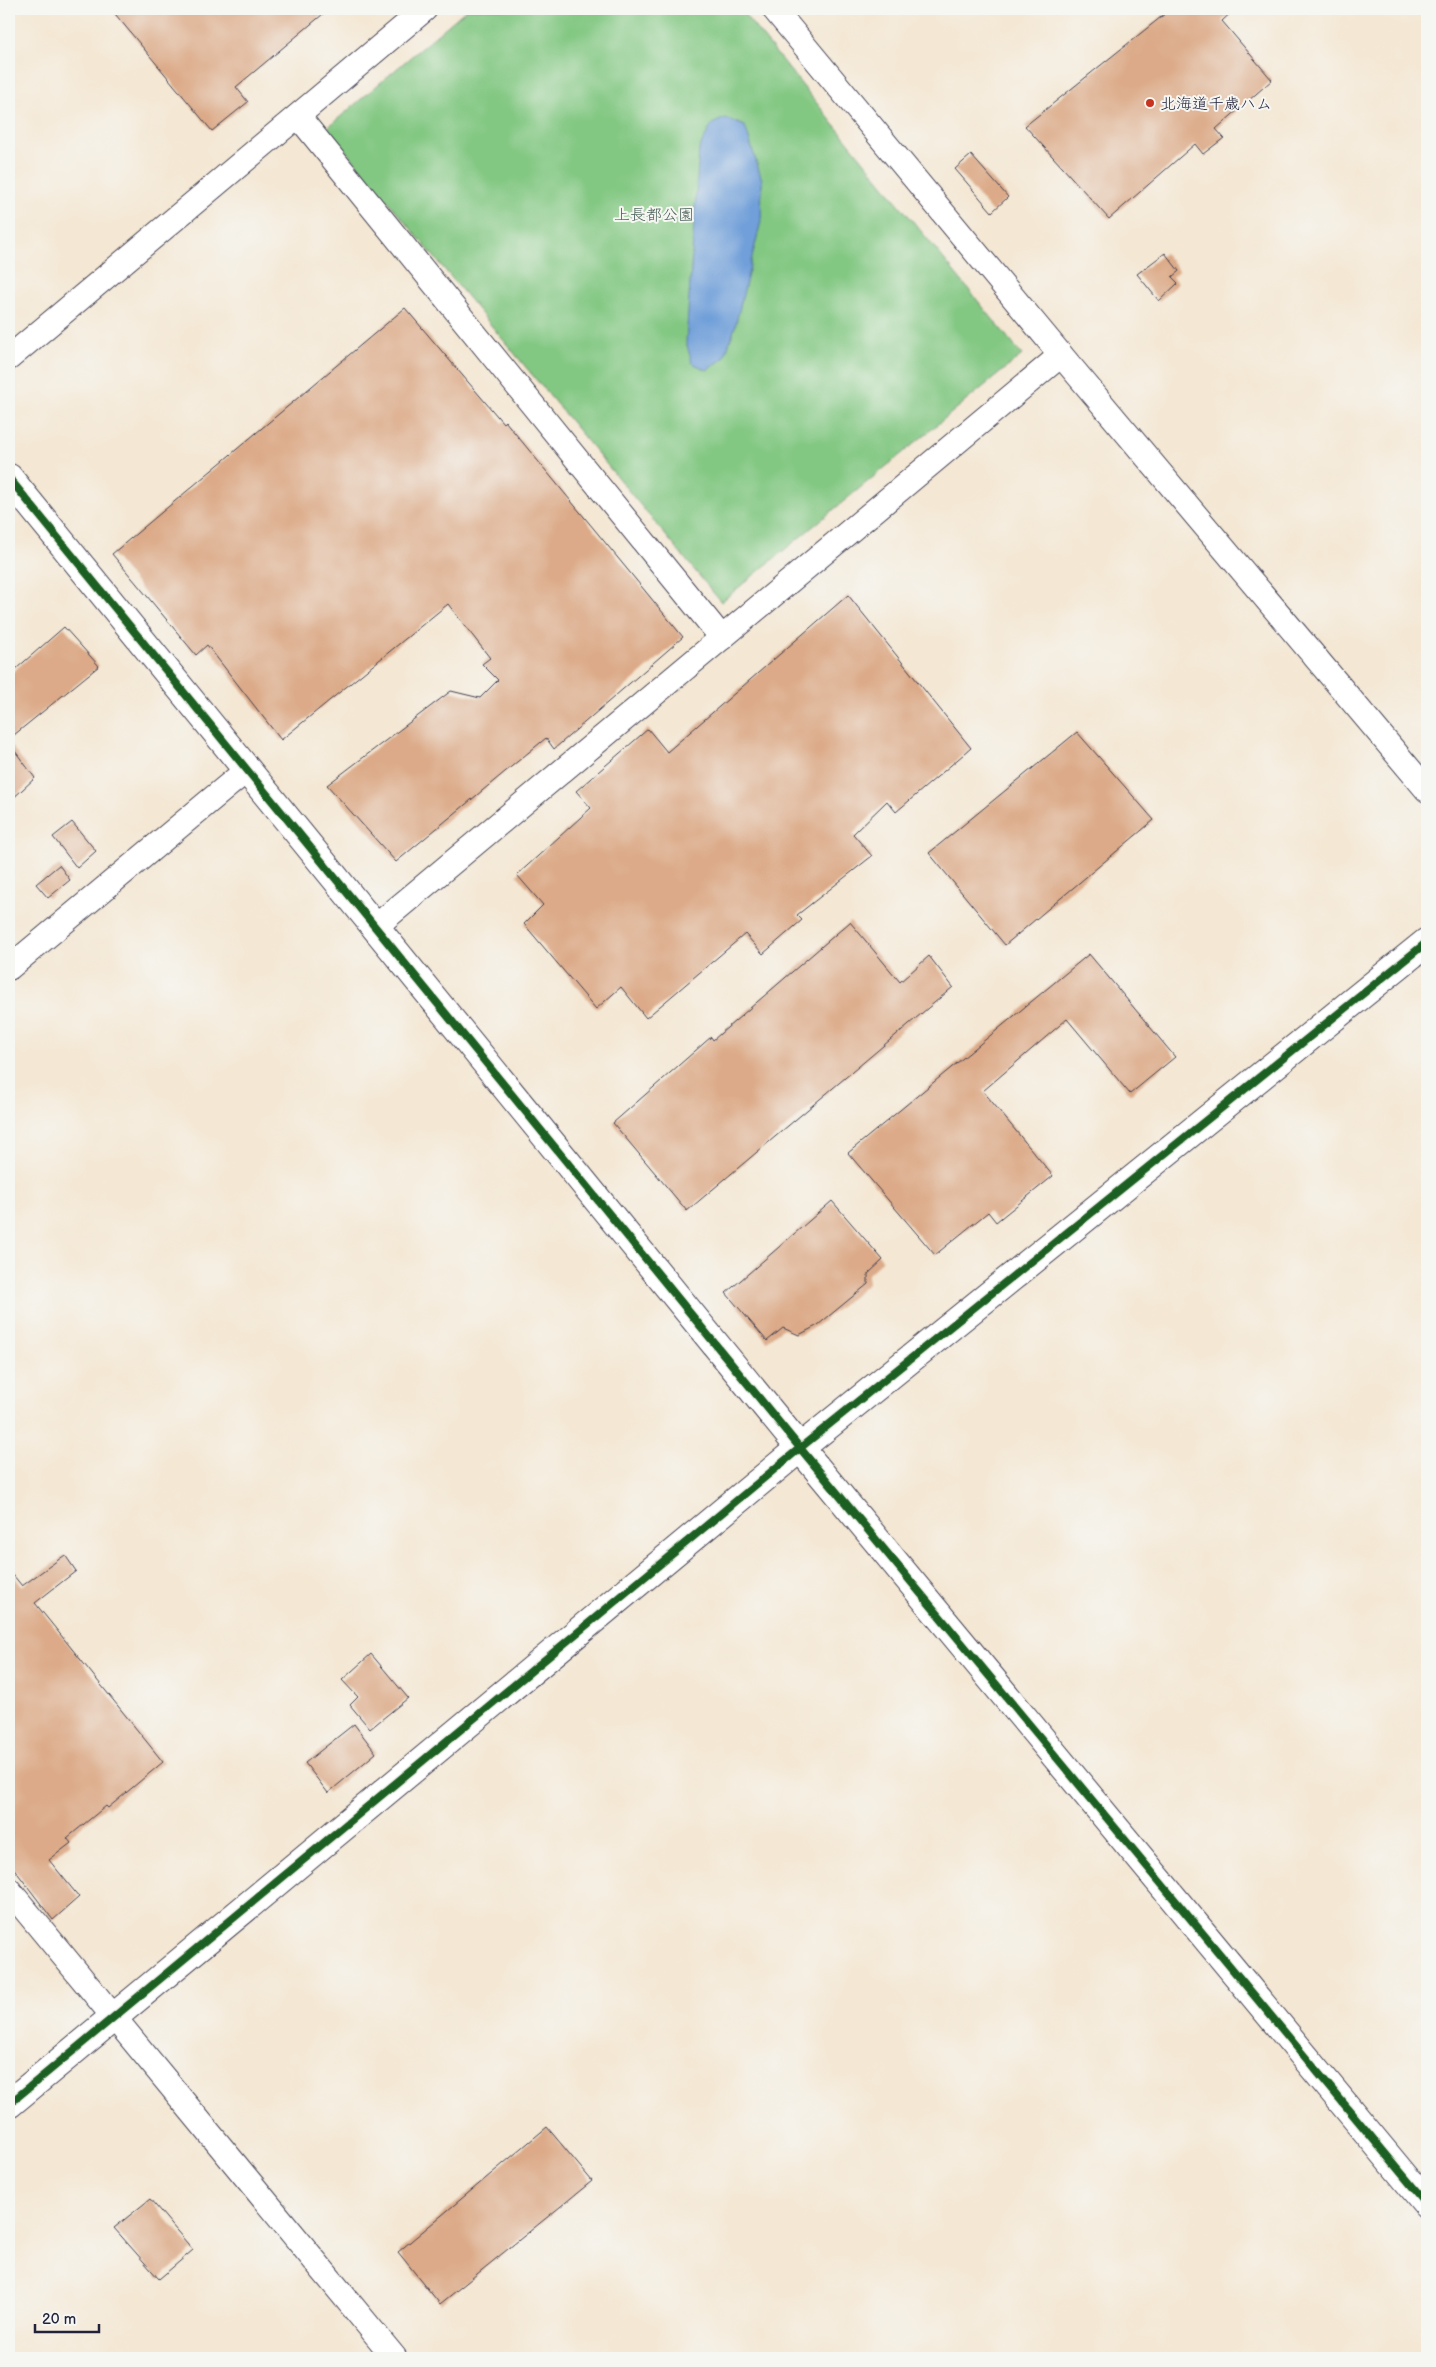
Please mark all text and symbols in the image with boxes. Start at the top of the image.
place label: 北海道千歳ハム [1160,95,1272,114]
marker: 北海道千歳ハム [1144,97,1156,109]
park label: 上長都公園 [614,206,694,225]
scale bar [35,2302,99,2334]
text: 20 m [42,2310,76,2329]

